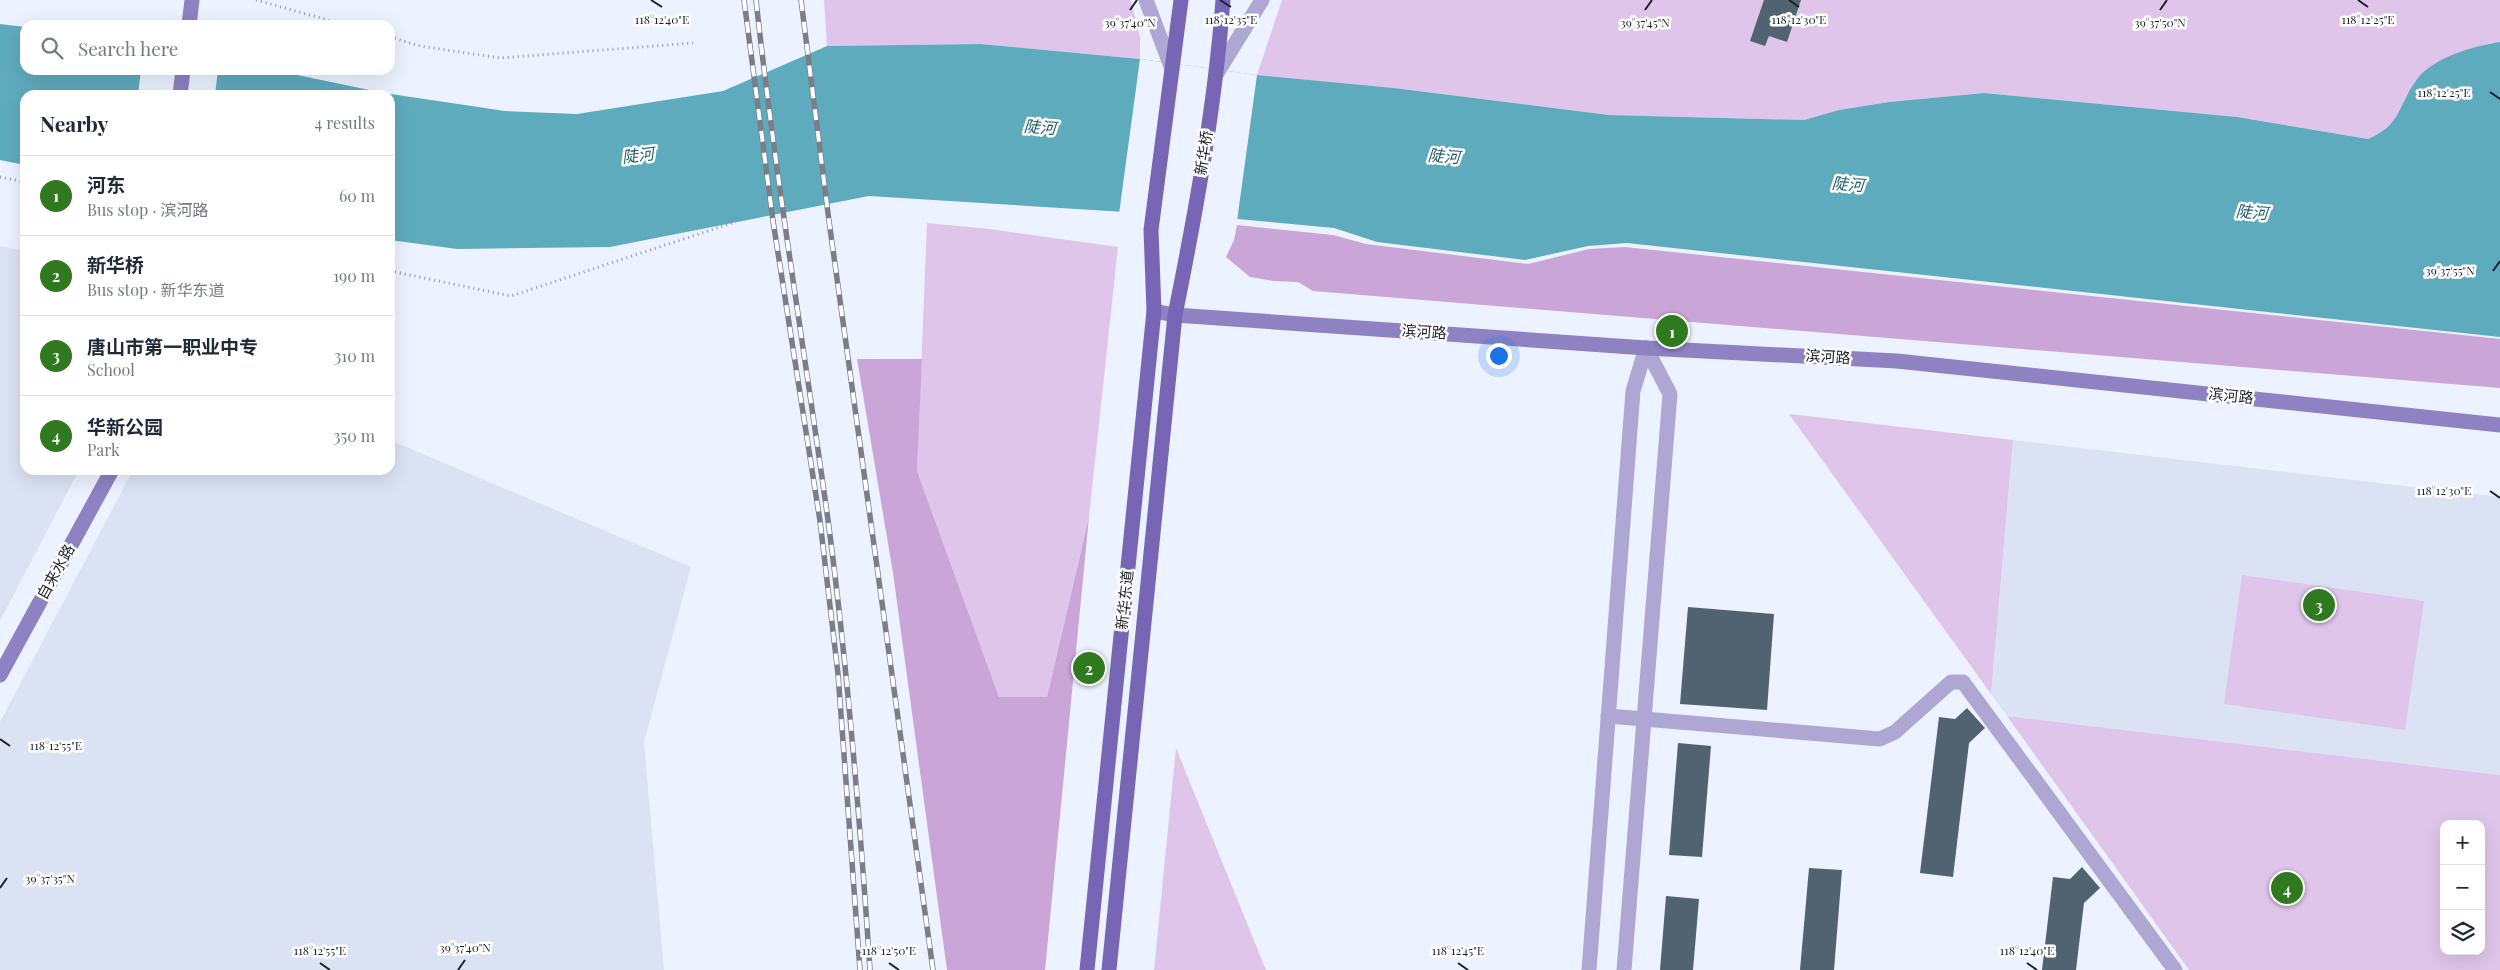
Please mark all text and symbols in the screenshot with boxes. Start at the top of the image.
text: 118°12'40"E [635,11,689,27]
text: 118°12'35"E [1205,11,1257,27]
text: 118°12'30"E [1772,11,1826,27]
text: 118°12'25"E [2341,11,2395,27]
text: 39°37'40"N [1104,14,1156,30]
text: 39°37'45"N [1620,14,1670,30]
text: 39°37'50"N [2134,14,2186,30]
search box [20,20,395,75]
icon: search [38,34,66,62]
text: Search here [78,35,178,61]
text: 118°12'25"E [2417,84,2471,100]
text: Nearby [40,109,109,137]
text: 4 results [314,112,375,133]
water label: 陡河 [1023,115,1060,138]
street label: 新华桥 [1190,129,1216,177]
water label: 陡河 [621,142,658,167]
water label: 陡河 [1427,144,1464,167]
text: 河东 [87,171,125,197]
water label: 陡河 [1831,172,1868,195]
text: 1 [53,185,59,206]
text: 60 m [339,185,375,206]
text: Bus stop · 滨河路 [87,199,208,220]
water label: 陡河 [2235,200,2272,223]
text: 新华桥 [87,251,144,277]
text: 39°37'55"N [2425,262,2475,278]
text: 2 [52,265,60,286]
text: 190 m [333,265,375,286]
text: Bus stop · 新华东道 [87,279,224,300]
pin: 1 [1656,312,1688,350]
street label: 滨河路 [1401,319,1447,343]
text: 唐山市第一职业中专 [87,333,258,359]
your location [1486,343,1512,369]
text: 3 [52,345,60,366]
text: 310 m [334,345,375,366]
street label: 滨河路 [1805,345,1851,367]
text: School [87,359,135,380]
street label: 滨河路 [2208,383,2255,407]
text: 华新公园 [87,413,163,439]
text: 4 [52,425,60,446]
text: 350 m [333,425,375,446]
text: Park [87,439,120,460]
text: 118°12'30"E [2417,482,2471,498]
street label: 自来水路 [32,540,78,603]
street label: 新华东道 [1111,569,1137,631]
pin: 3 [2303,586,2335,624]
pin: 2 [1073,649,1105,687]
text: 118°12'55"E [30,737,82,753]
map controls [2440,820,2485,955]
button: + [2440,820,2485,865]
button: − [2440,865,2485,910]
pin: 4 [2271,869,2303,907]
text: 39°37'35"N [25,870,75,886]
button: layers [2440,910,2485,955]
text: 39°37'40"N [439,939,491,955]
text: 118°12'55"E [294,942,346,958]
text: 118°12'50"E [862,942,916,958]
text: 118°12'45"E [1432,942,1484,958]
text: 118°12'40"E [2000,942,2054,958]

